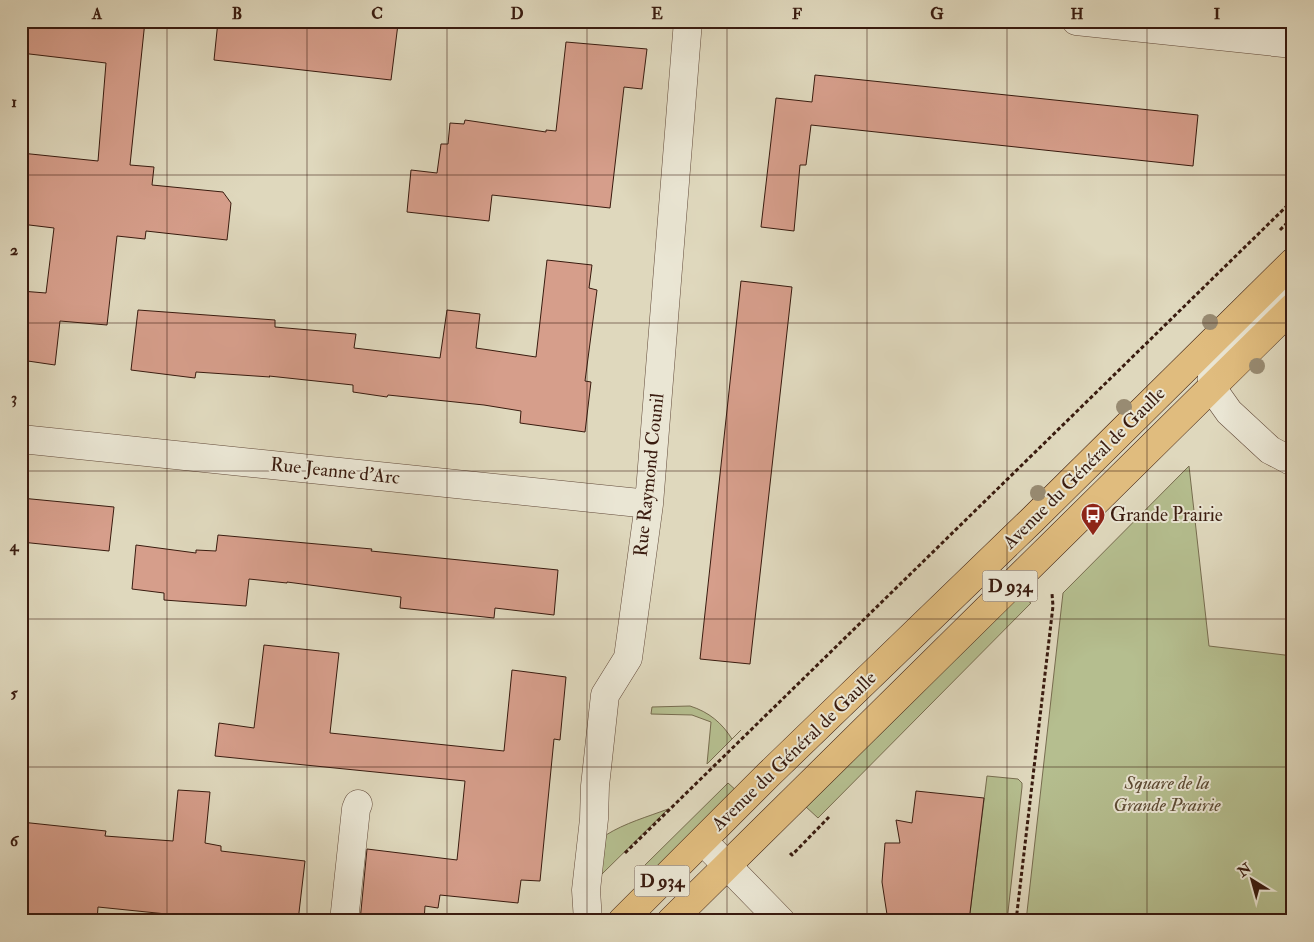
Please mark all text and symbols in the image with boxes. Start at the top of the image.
text: A [91,4,103,24]
text: B [232,4,242,24]
text: C [371,4,383,24]
text: D [510,4,524,24]
text: E [651,4,663,24]
text: F [792,4,802,24]
text: G [930,4,944,24]
text: H [1070,4,1084,24]
text: I [1214,4,1221,24]
text: 1 [11,92,17,112]
text: 2 [10,240,18,260]
street label: Avenue du Général de Gaulle [997,382,1170,555]
text: 3 [11,388,17,408]
street label: Rue Raymond Counil [628,392,670,558]
street label: Rue Jeanne d'Arc [269,452,401,490]
bus stop icon: Grande Prairie [1080,502,1106,536]
place label: Grande Prairie [1110,503,1223,527]
text: 4 [9,536,20,556]
road number: D 934 [982,570,1038,602]
street label: Avenue du Général de Gaulle [706,666,882,837]
text: 5 [10,683,18,703]
park label: Square de la Grande Prairie [1113,771,1221,817]
text: 6 [10,831,20,851]
north arrow [1226,854,1276,904]
text: N [1234,859,1255,881]
road number: D 934 [634,866,690,896]

